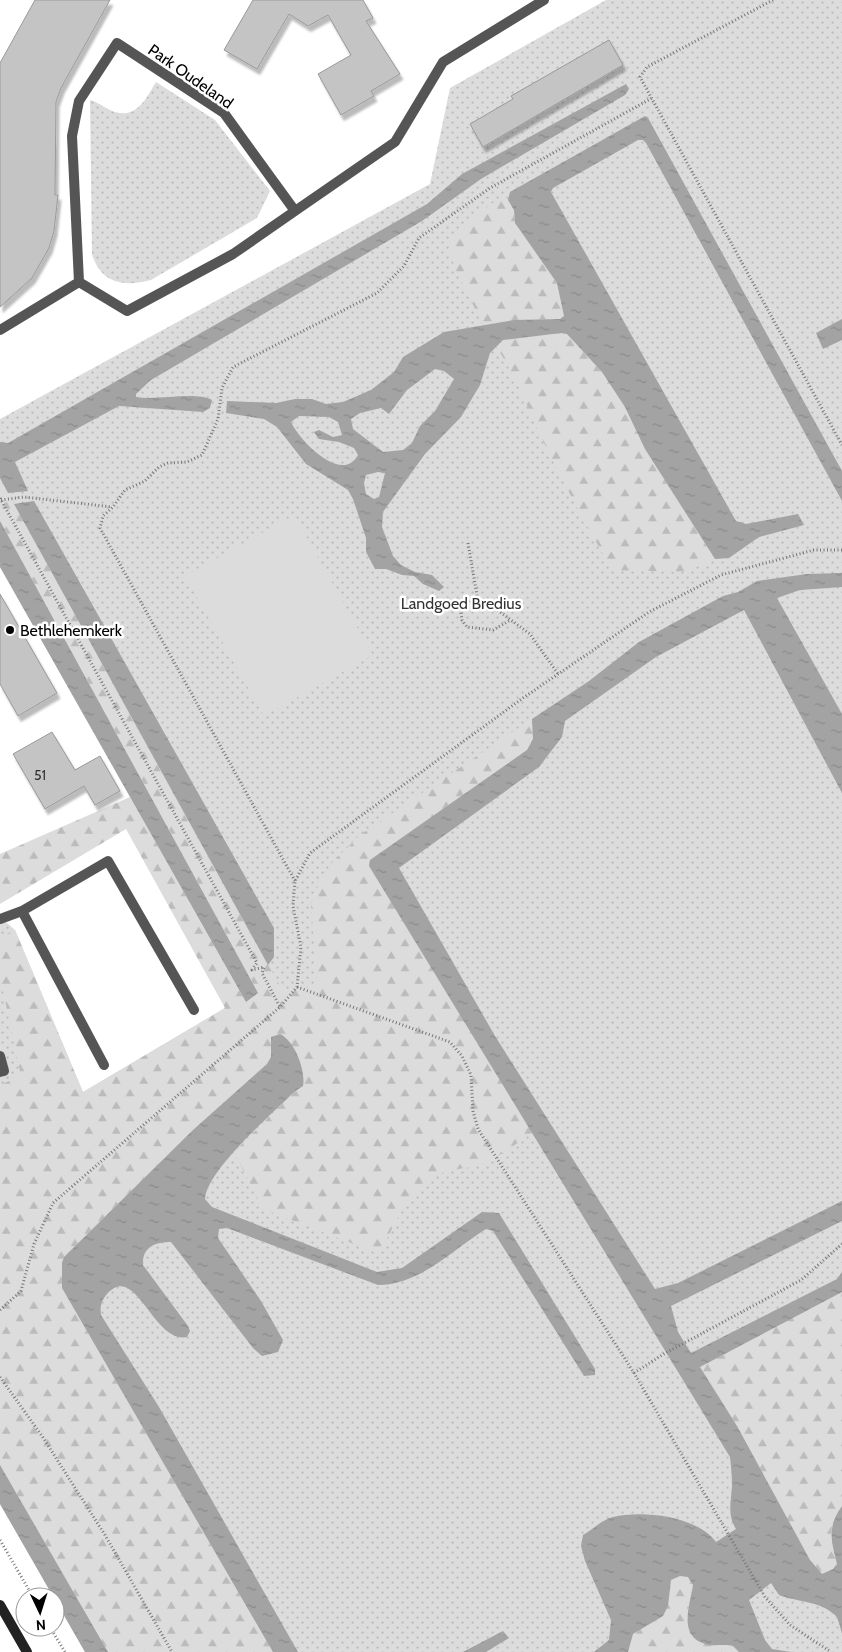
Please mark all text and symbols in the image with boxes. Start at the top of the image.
street label: Park Oudeland [145,40,237,113]
park label: Landgoed Bredius [401,594,522,613]
place label: Bethlehemkerk [20,621,123,640]
marker: Bethlehemkerk [4,624,16,636]
house number: 51 [34,766,46,784]
north arrow [15,1587,65,1637]
text: N [35,1616,46,1634]

